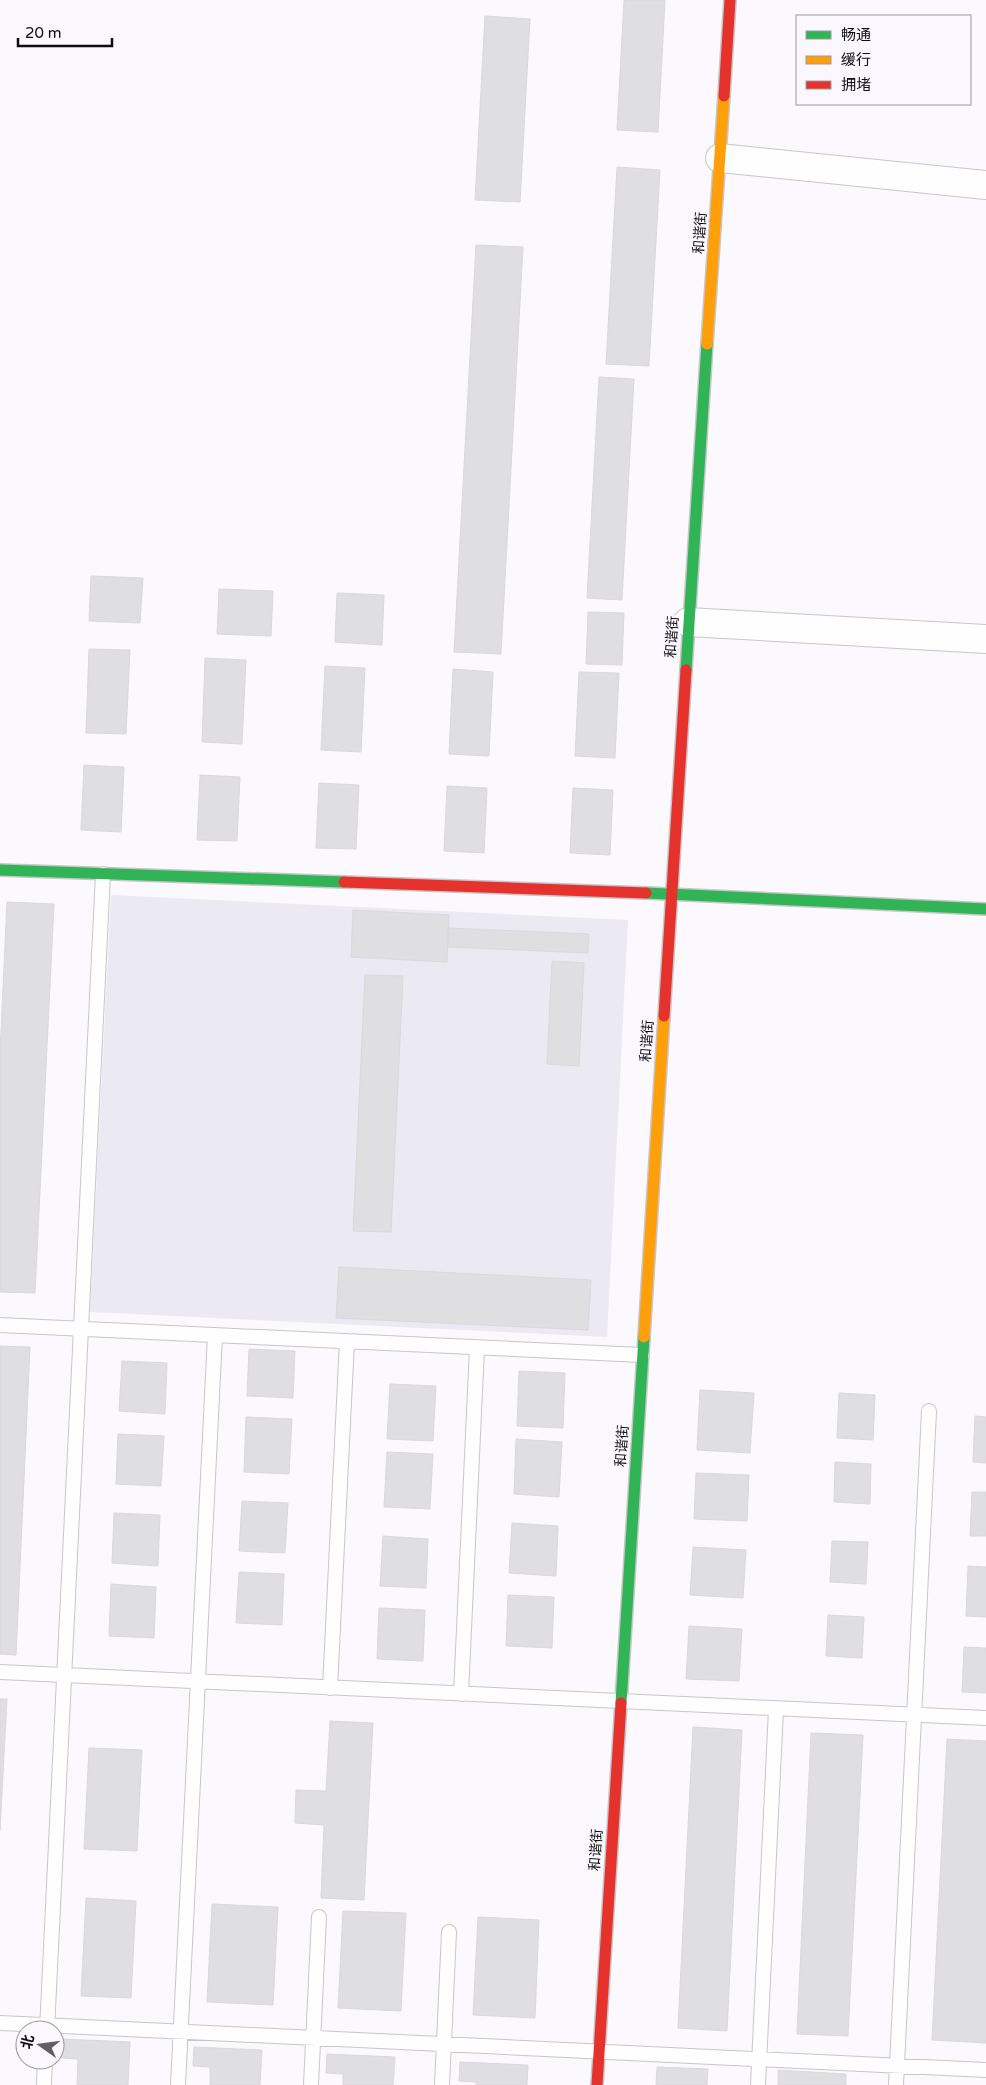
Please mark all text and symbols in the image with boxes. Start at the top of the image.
scale bar [18,15,111,47]
legend [796,15,971,105]
text: 20 m [25,24,62,42]
text: 畅通 [841,26,871,44]
text: 缓行 [841,51,871,69]
text: 拥堵 [841,76,871,94]
street label: 和谐街 [690,211,710,255]
street label: 和谐街 [662,615,682,659]
street label: 和谐街 [637,1019,657,1063]
street label: 和谐街 [612,1424,632,1468]
street label: 和谐街 [586,1828,606,1872]
north arrow [15,2020,65,2070]
text: 北 [18,2033,38,2051]

